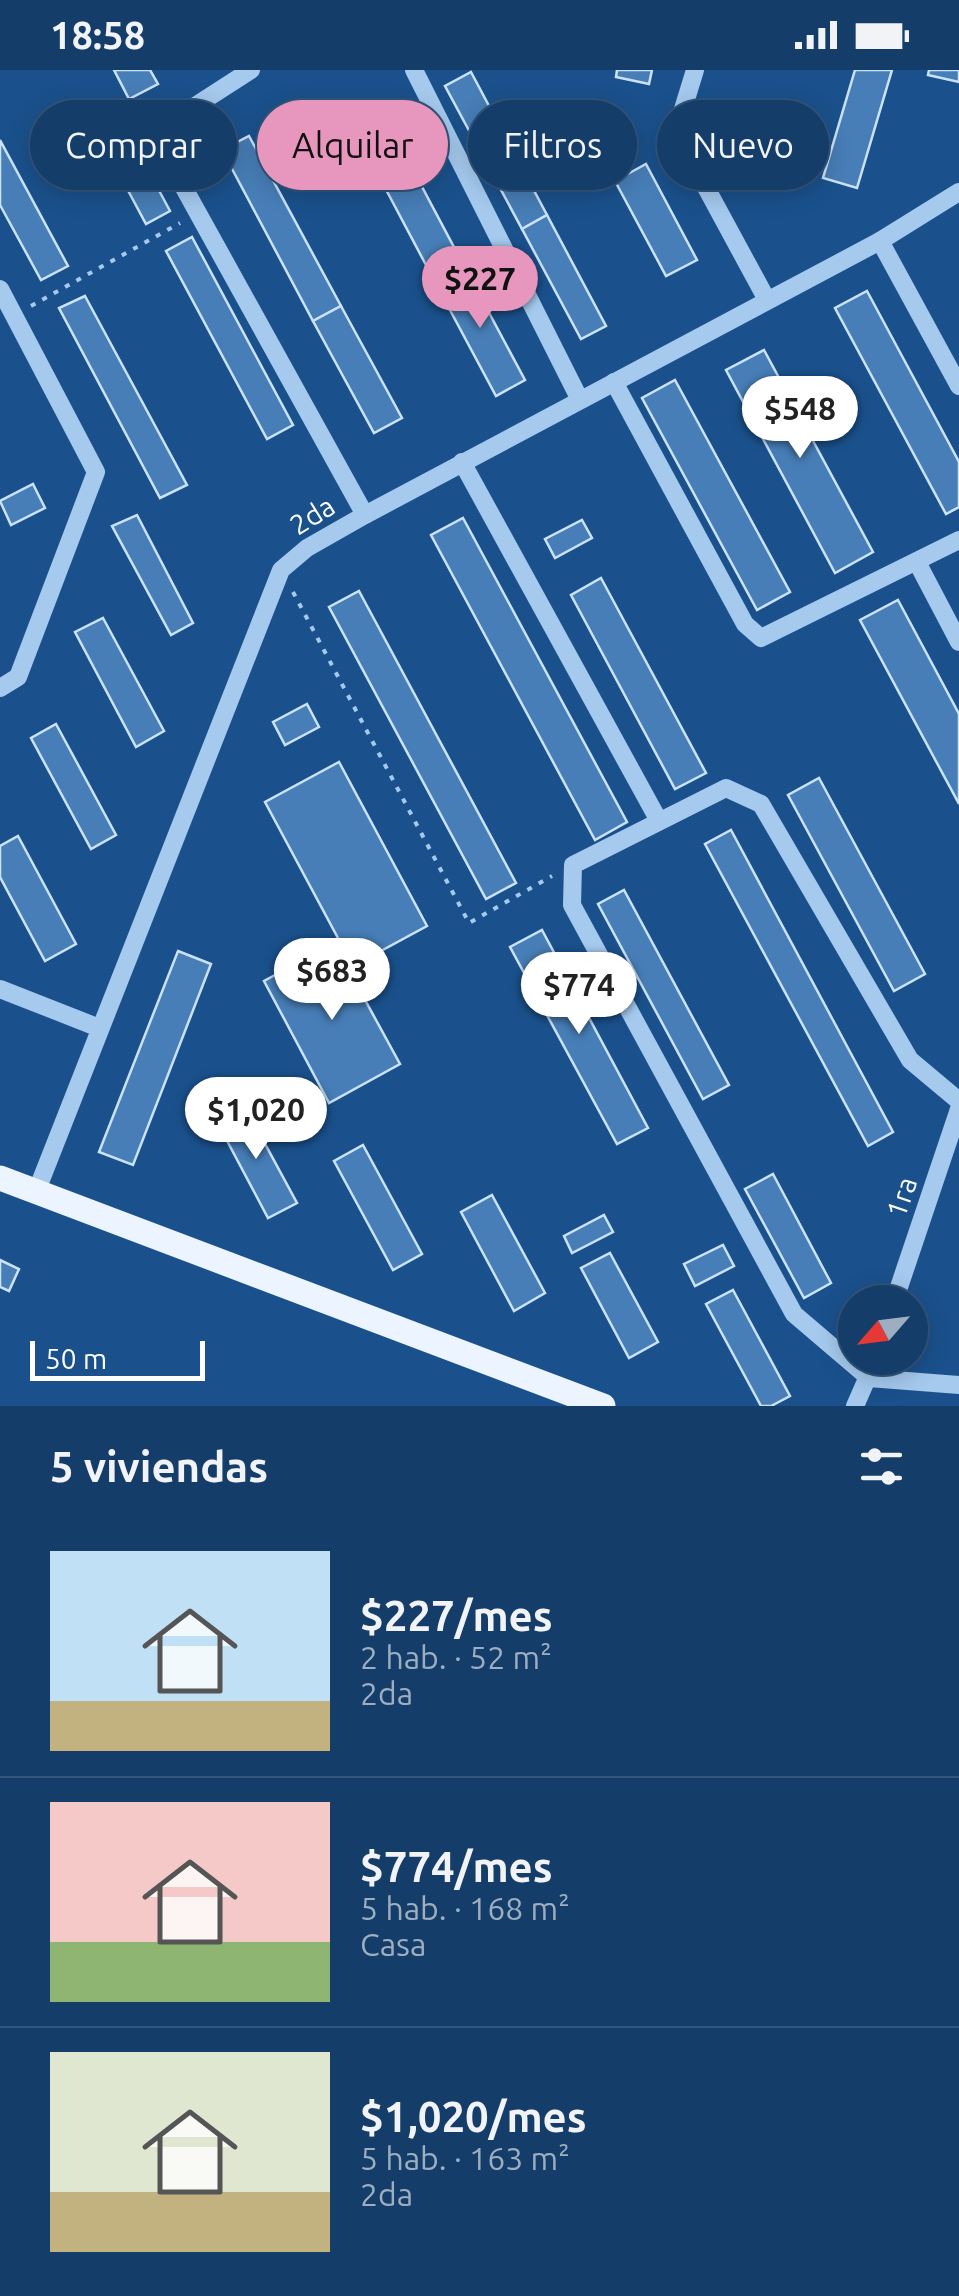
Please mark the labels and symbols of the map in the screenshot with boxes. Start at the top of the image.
pin: $227 [421,246,539,331]
pin: $548 [741,376,859,461]
street label: 2da [284,490,340,540]
pin: $683 [273,938,391,1023]
pin: $774 [520,952,638,1037]
pin: $1,020 [175,1077,337,1162]
street label: 1ra [880,1173,922,1221]
north arrow [838,1285,928,1375]
scale bar [30,1336,205,1380]

